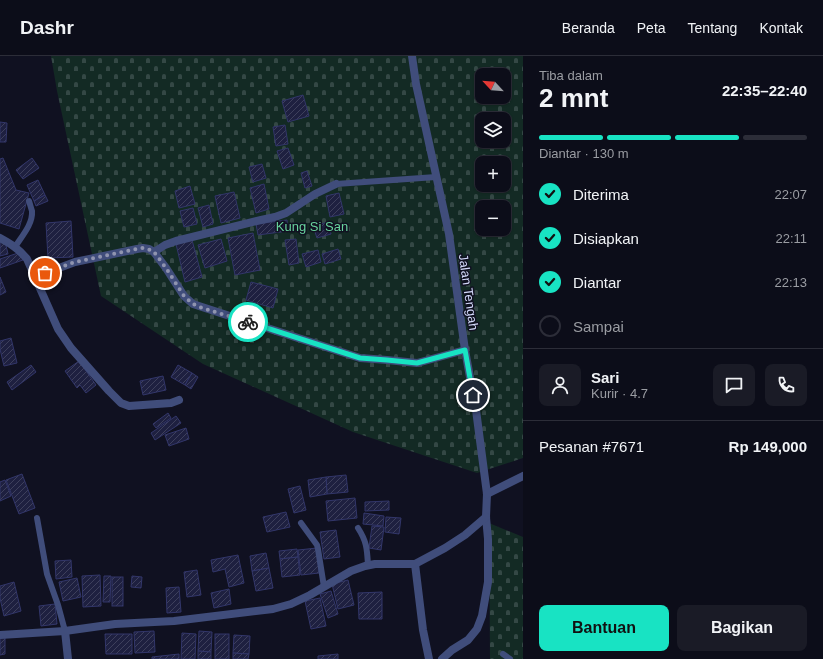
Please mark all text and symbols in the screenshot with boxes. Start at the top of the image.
text: Dashr [20,17,74,38]
text: Beranda [562,20,615,36]
text: Peta [637,20,666,36]
text: Tentang [688,20,737,36]
text: Kontak [759,20,803,36]
north arrow [475,68,511,104]
map controls [475,68,511,236]
text: Tiba dalam [539,68,603,83]
text: 22:35–22:40 [722,82,807,99]
text: 2 mnt [539,83,608,113]
button: layers [475,112,511,148]
text: Diantar · 130 m [539,146,629,161]
button: + [475,156,511,192]
icon: check [539,183,561,205]
text: Diterima [573,186,629,203]
text: 22:07 [774,187,807,202]
button: − [475,200,511,236]
park label: Kung Si San [276,219,348,234]
icon: check [539,227,561,249]
text: Disiapkan [573,230,639,247]
text: 22:11 [775,231,807,246]
street label: Jalan Tengah [456,253,481,331]
pin [28,256,62,290]
icon: bag [34,262,56,284]
icon: check [539,271,561,293]
text: Diantar [573,274,621,291]
text: 22:13 [774,275,807,290]
courier [228,302,268,342]
icon: bike [237,311,259,333]
text: Sampai [573,318,624,335]
button: person [539,364,581,406]
button: chat [713,364,755,406]
button: phone [765,364,807,406]
text: Sari [591,369,619,386]
pin [456,378,490,412]
icon: home [462,384,484,406]
text: Kurir · 4.7 [591,386,648,401]
text: Pesanan #7671 [539,438,644,455]
text: Rp 149,000 [729,438,807,455]
button: Bantuan [539,605,669,651]
button: Bagikan [677,605,807,651]

